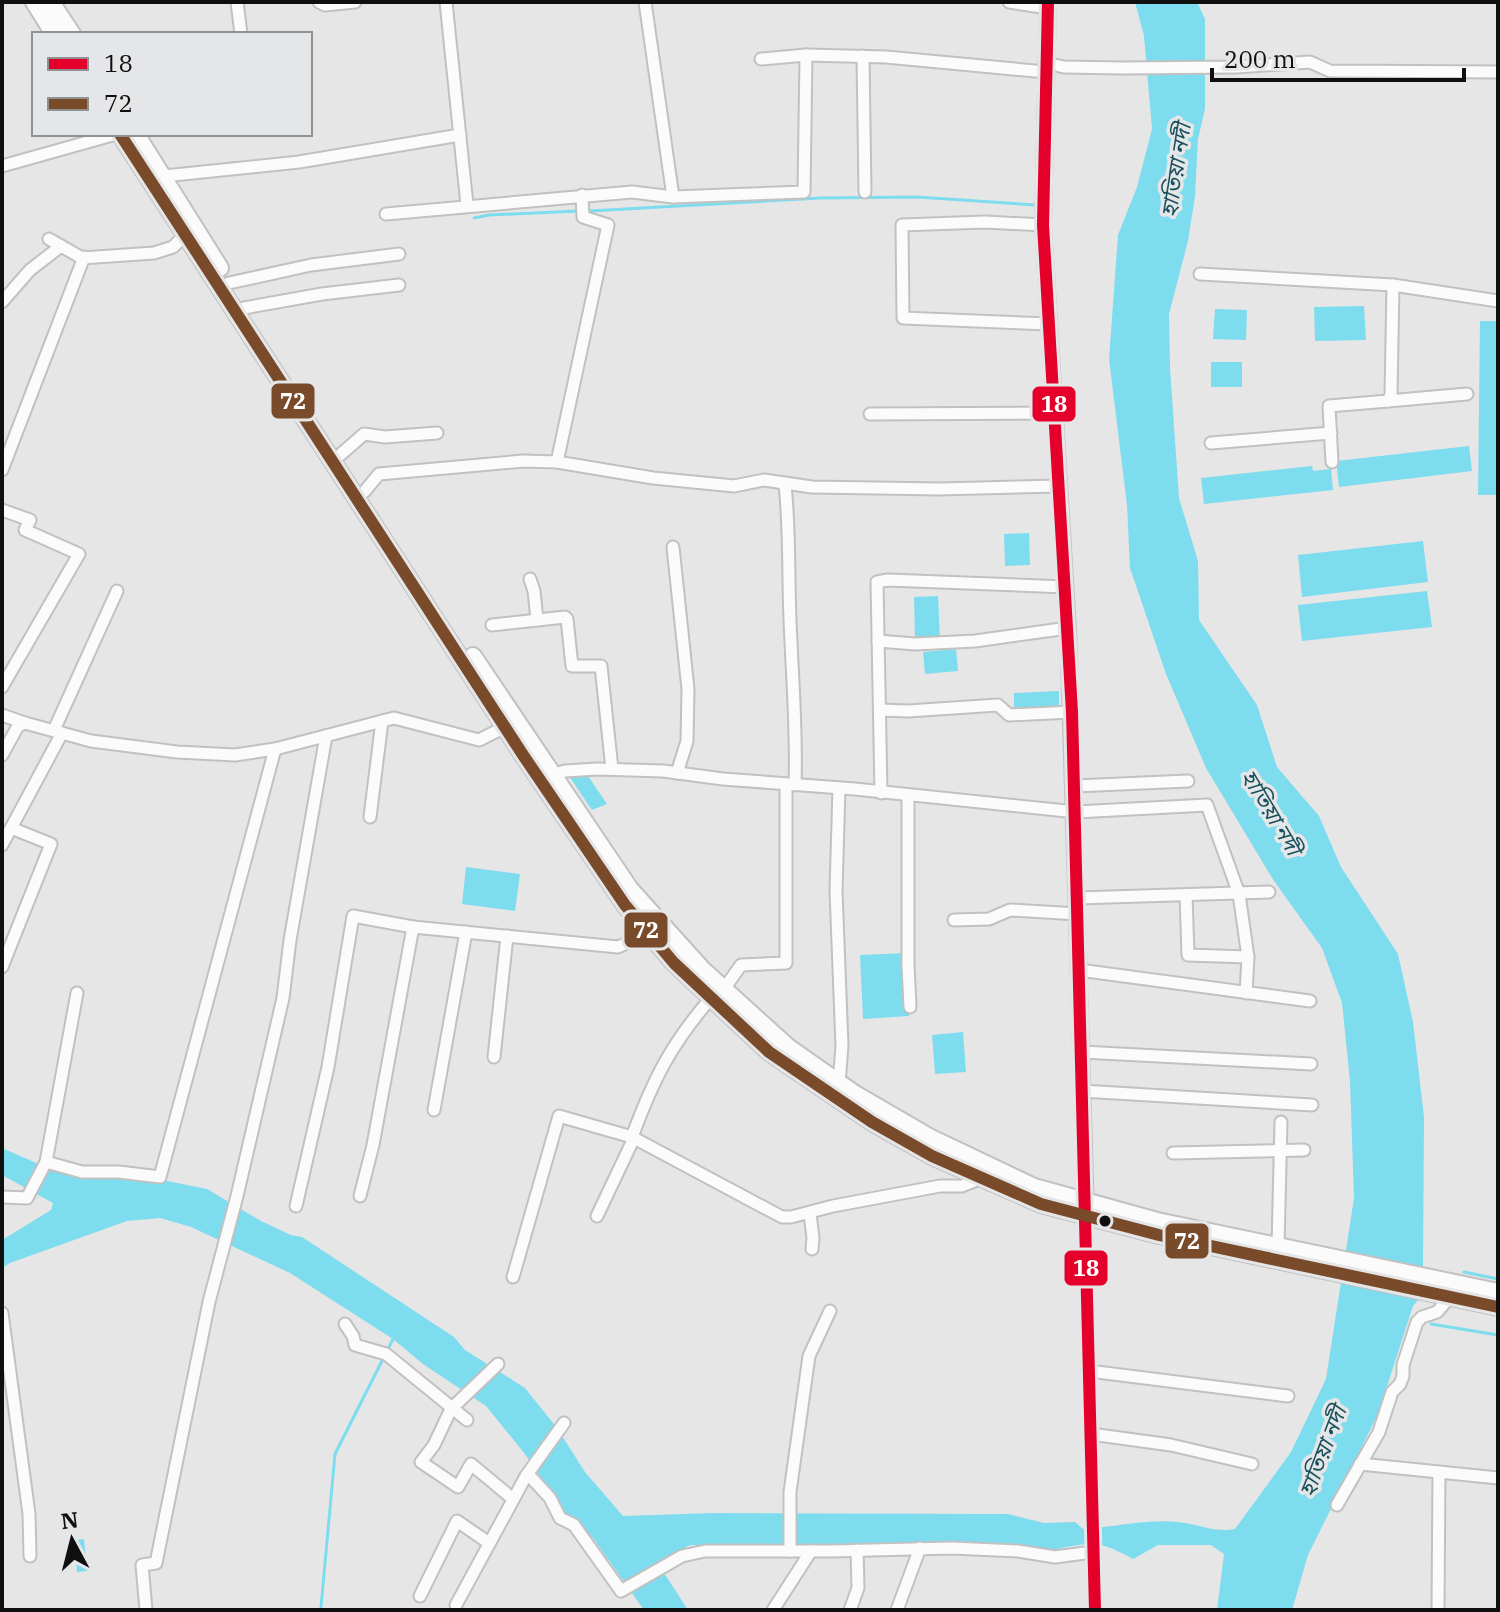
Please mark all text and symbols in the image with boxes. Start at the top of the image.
legend [32,32,312,136]
scale bar [1212,32,1464,82]
text: 200 m [1224,43,1296,75]
text: 18 [104,47,133,79]
text: 72 [104,87,133,119]
water label: হাতিয়া নদী [1153,117,1197,219]
line badge: 72 [270,382,316,420]
line badge: 18 [1031,385,1077,423]
text: 72 [280,386,306,415]
text: 18 [1041,389,1067,418]
water label: হাতিয়া নদী [1235,764,1311,864]
line badge: 72 [623,911,669,949]
text: 72 [633,915,659,944]
unlabelled marker [1097,1213,1113,1229]
line badge: 72 [1164,1222,1210,1260]
text: 72 [1174,1226,1200,1255]
line badge: 18 [1063,1249,1109,1287]
text: 18 [1073,1253,1099,1282]
water label: হাতিয়া নদী [1292,1398,1354,1500]
north arrow [32,1500,112,1580]
text: N [59,1504,80,1535]

